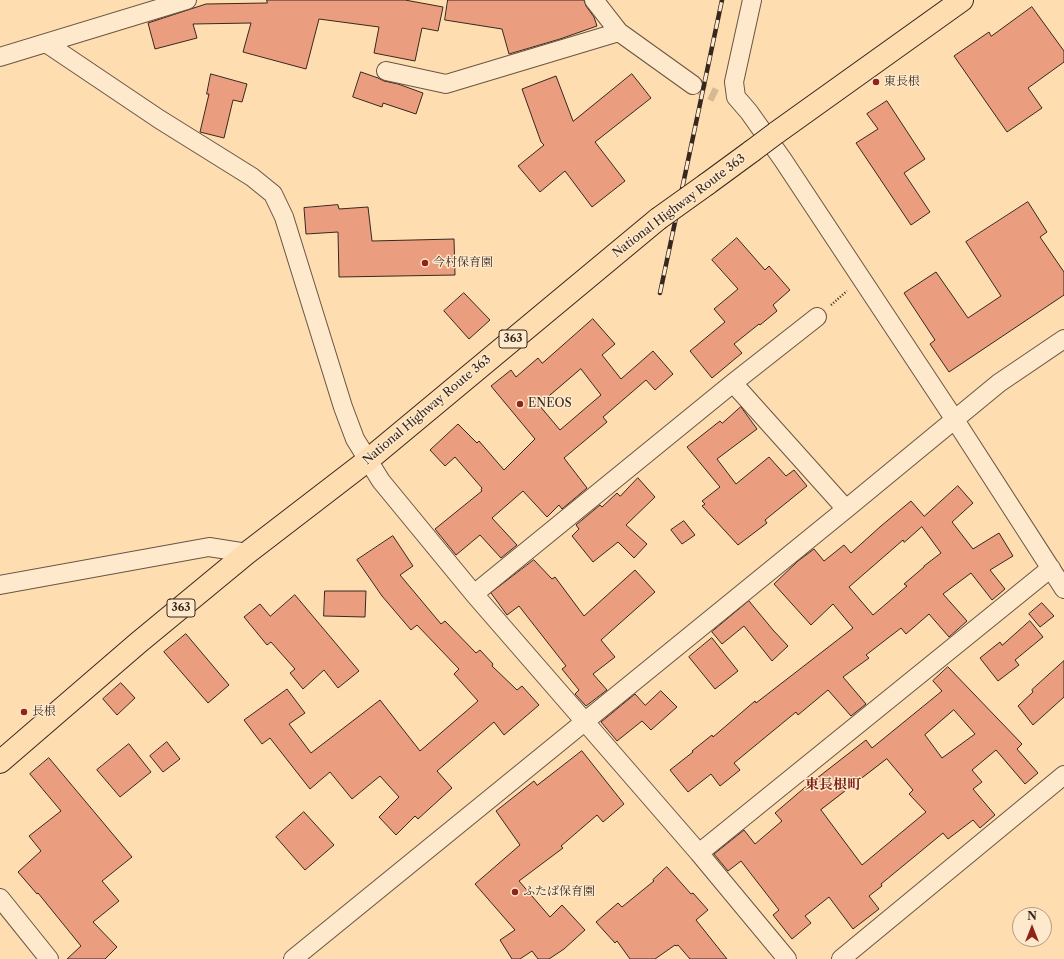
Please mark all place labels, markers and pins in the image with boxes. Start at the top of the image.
place label: 東長根 [884,75,920,89]
marker: 東長根 [871,77,881,87]
place label: 今村保育園 [433,256,493,270]
marker: 今村保育園 [420,258,430,268]
place label: ENEOS [528,397,572,411]
marker: ENEOS [515,399,525,409]
place label: 長根 [32,705,56,719]
marker: 長根 [19,707,29,717]
place label: ふたば保育園 [523,885,595,899]
marker: ふたば保育園 [510,887,520,897]

